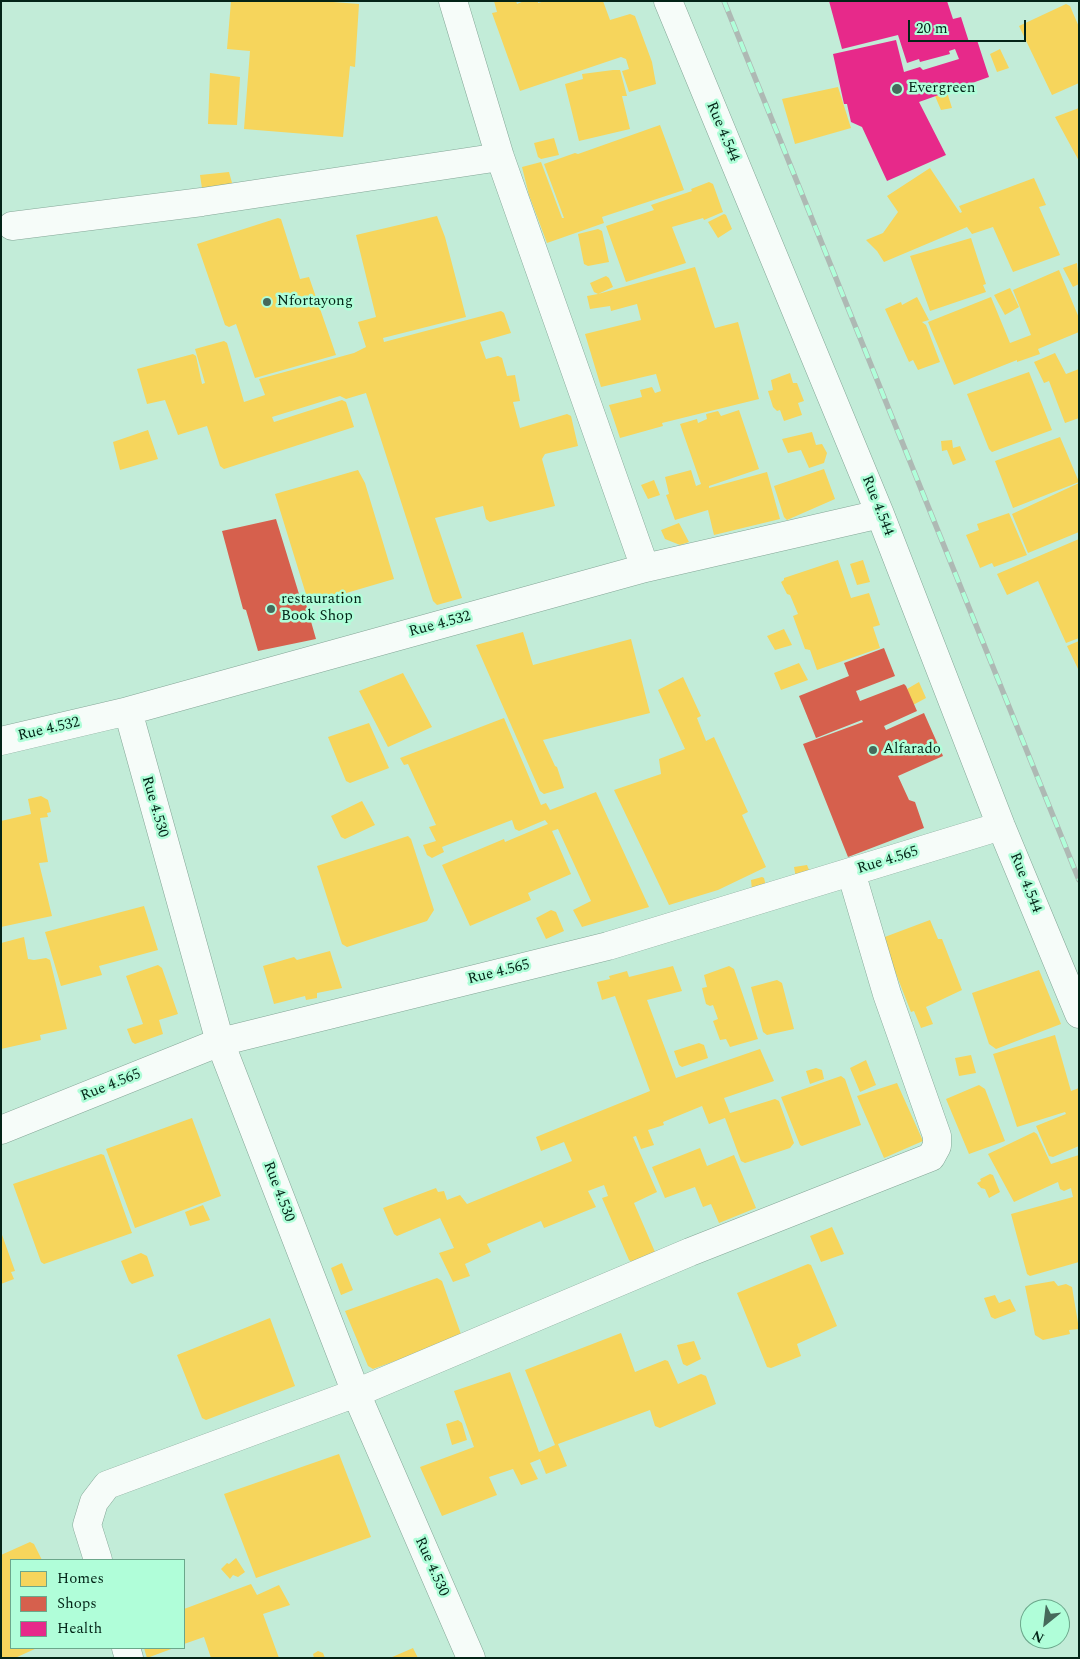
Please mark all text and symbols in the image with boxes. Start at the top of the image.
scale bar [910,10,1028,42]
text: 20 m [916,17,948,40]
place label: Evergreen [908,80,975,98]
marker: Evergreen [890,82,904,96]
street label: Rue 4.544 [701,99,743,165]
place label: Nfortayong [277,293,353,311]
marker: Nfortayong [261,296,273,308]
street label: Rue 4.544 [857,473,897,539]
place label: restauration Book Shop [281,591,362,626]
marker: restauration Book Shop [265,603,277,615]
street label: Rue 4.532 [407,608,473,642]
street label: Rue 4.532 [16,714,82,746]
place label: Alfarado [883,741,941,759]
marker: Alfarado [867,744,879,756]
street label: Rue 4.530 [137,774,171,840]
street label: Rue 4.565 [855,843,921,879]
street label: Rue 4.544 [1005,850,1045,916]
street label: Rue 4.565 [466,957,532,989]
street label: Rue 4.565 [78,1066,144,1106]
street label: Rue 4.530 [258,1159,298,1225]
street label: Rue 4.530 [410,1535,452,1599]
legend [10,1559,185,1649]
text: Homes [57,1567,104,1590]
text: Shops [57,1592,97,1615]
north arrow [1020,1599,1070,1649]
text: Health [57,1617,102,1640]
text: N [1028,1625,1048,1649]

